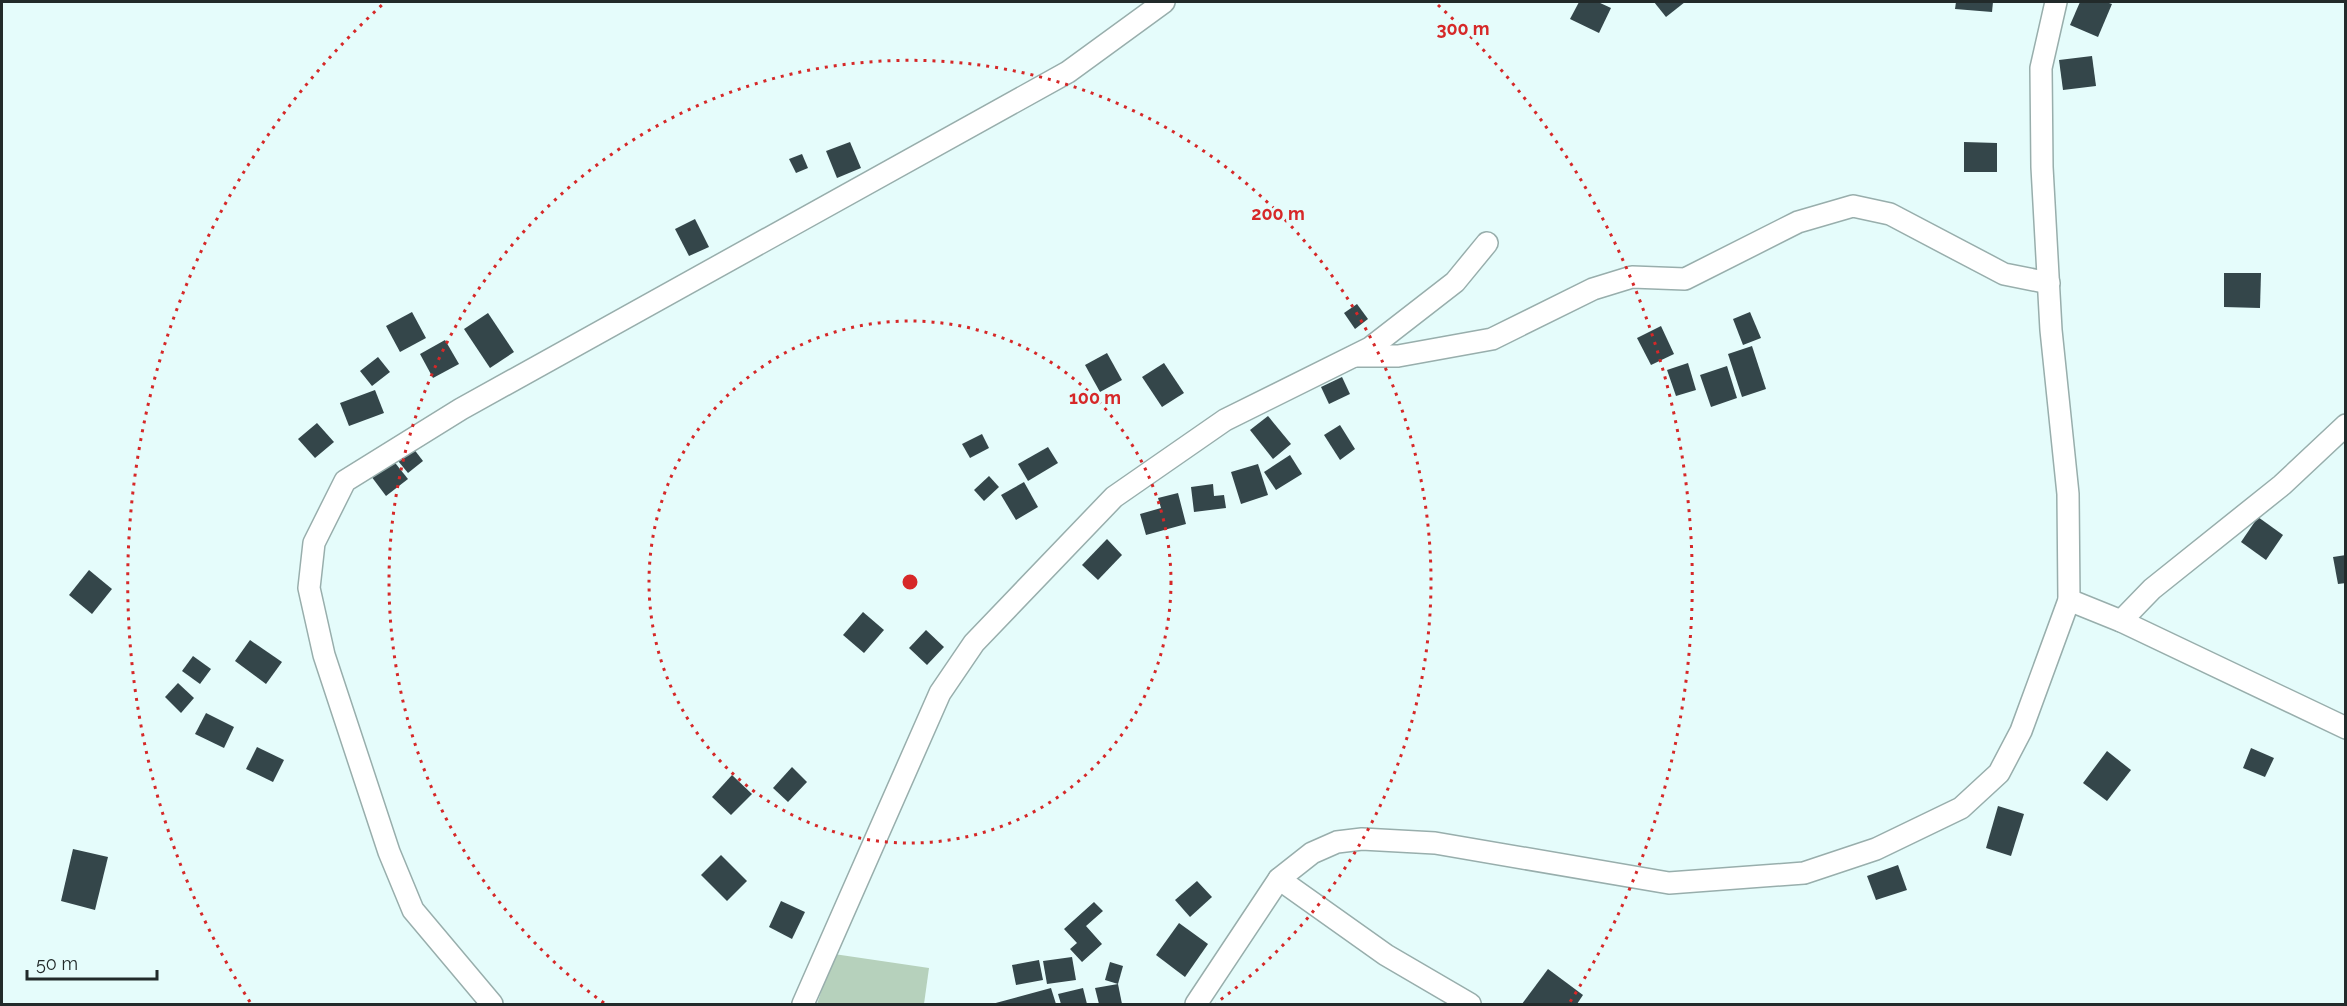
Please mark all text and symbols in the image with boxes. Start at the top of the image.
text: 300 m [1436,18,1490,39]
text: 200 m [1251,203,1305,224]
text: 100 m [1069,387,1121,408]
centre of rings [900,572,920,592]
scale bar [27,943,158,981]
text: 50 m [36,953,78,974]

